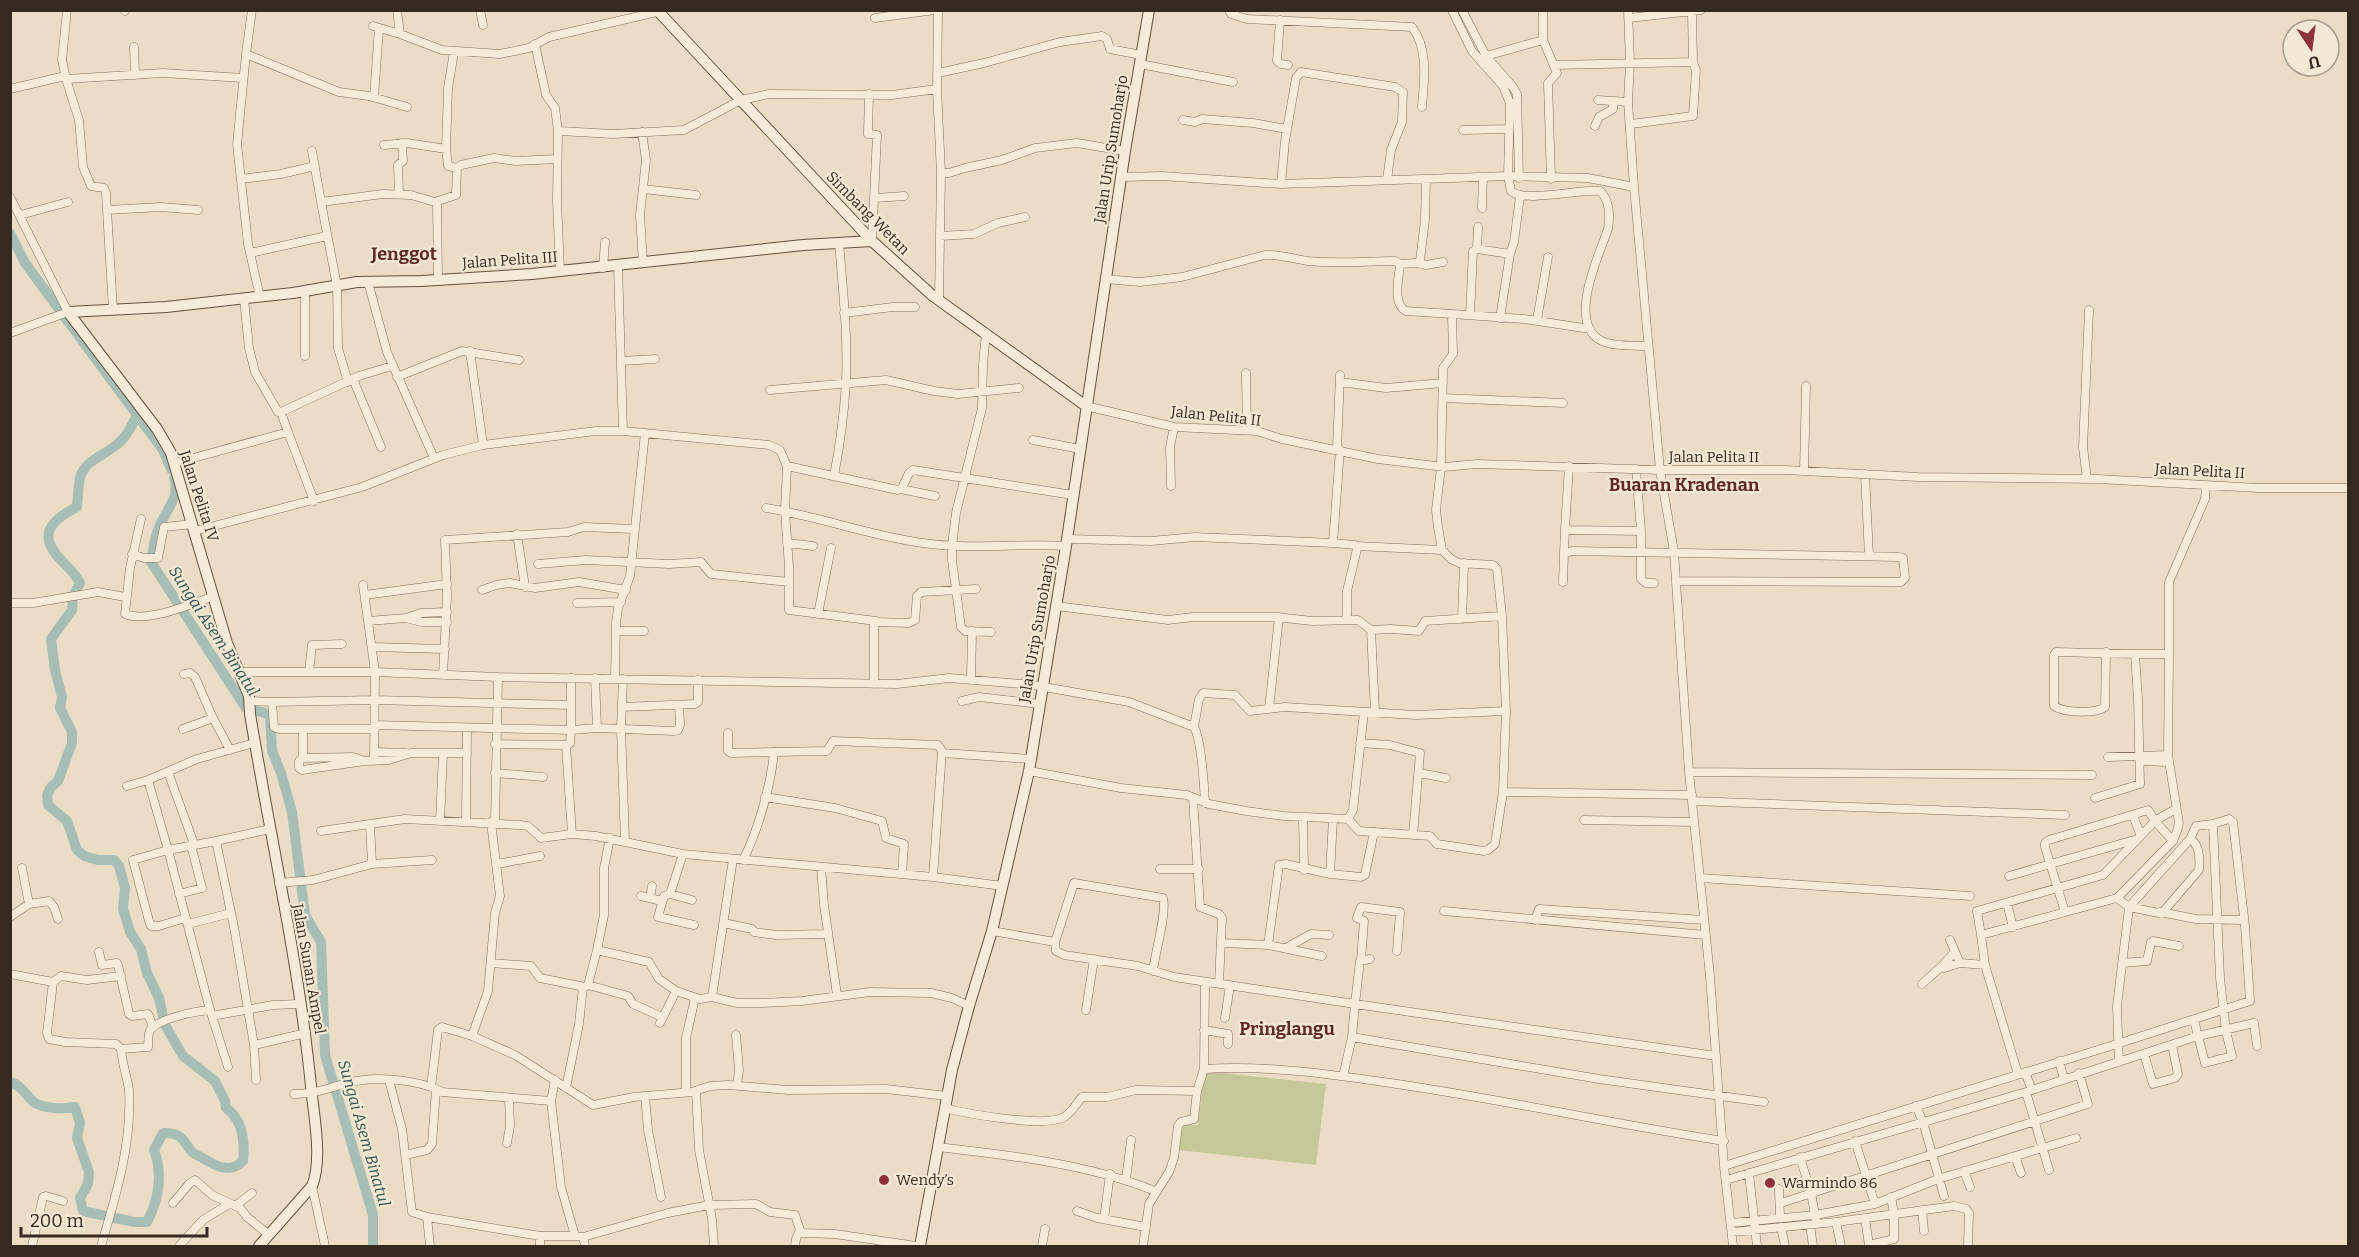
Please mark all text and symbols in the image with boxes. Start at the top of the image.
north arrow [2281,18,2341,78]
text: U [2306,52,2322,73]
street label: Jalan Urip Sumoharjo [1090,74,1132,225]
street label: Simbang Wetan [823,168,914,259]
district label: Jenggot [370,243,437,265]
street label: Jalan Pelita III [461,248,558,272]
street label: Jalan Pelita II [1169,402,1262,430]
street label: Jalan Pelita IV [175,447,222,545]
street label: Jalan Pelita II [1668,448,1759,466]
street label: Jalan Pelita II [2153,460,2246,482]
district label: Buaran Kradenan [1609,474,1760,496]
street label: Jalan Urip Sumoharjo [1015,554,1059,705]
water label: Sungai Asem Binatul [165,562,263,700]
street label: Jalan Sunan Ampel [288,901,329,1036]
district label: Pringlangu [1239,1018,1335,1040]
water label: Sungai Asem Binatul [334,1058,394,1208]
place label: Wendy’s [896,1171,954,1189]
marker: Wendy’s [877,1173,891,1187]
place label: Warmindo 86 [1782,1174,1878,1192]
marker: Warmindo 86 [1763,1176,1777,1190]
scale bar [21,1200,207,1238]
text: 200 m [30,1210,84,1232]

